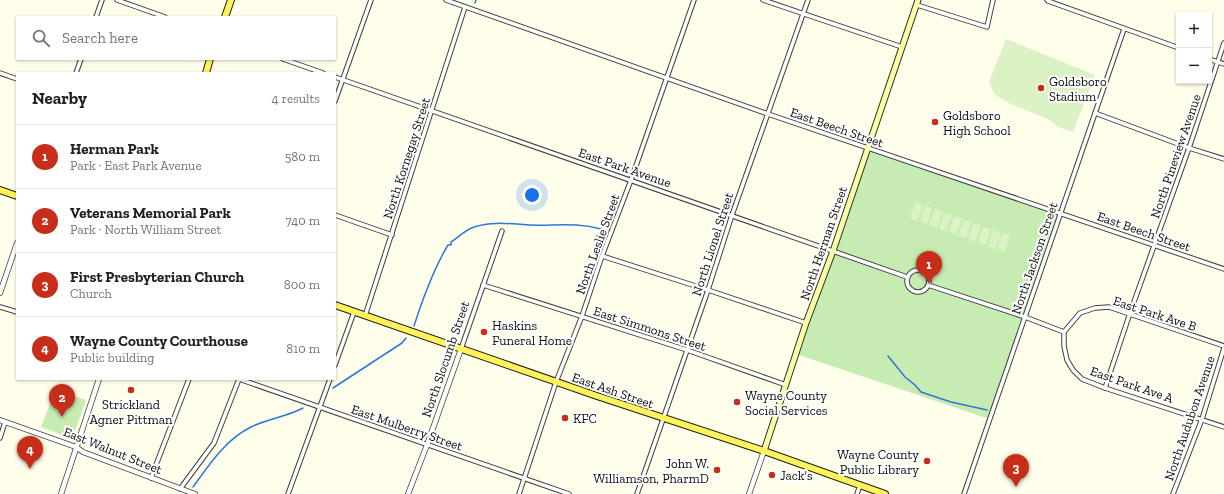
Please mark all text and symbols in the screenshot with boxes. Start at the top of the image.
map controls [1176,12,1212,84]
button: + [1176,12,1212,48]
search box [16,16,336,60]
icon: search [30,27,52,49]
text: Search here [62,29,138,47]
button: − [1176,48,1212,84]
place label: Goldsboro Stadium [1049,74,1107,104]
marker: Goldsboro Stadium [1036,83,1046,93]
text: Nearby [32,88,87,108]
text: 4 results [272,91,320,106]
street label: North Pineview Avenue [1147,92,1204,220]
street label: North Kornegay Street [380,95,433,221]
street label: East Beech Street [788,104,886,151]
place label: Goldsboro High School [943,108,1011,138]
marker: Goldsboro High School [930,117,940,127]
text: Herman Park [70,140,159,158]
street label: East Park Avenue [577,145,673,190]
text: 1 [42,149,48,164]
text: 580 m [285,149,320,164]
text: Park · East Park Avenue [70,158,202,173]
street label: North Herman Street [797,184,850,302]
your location [522,185,542,205]
street label: North Lionel Street [689,190,736,298]
street label: North Leslie Street [572,192,623,296]
street label: North Jackson Street [1008,200,1061,316]
text: Veterans Memorial Park [70,204,231,222]
street label: East Beech Street [1095,208,1193,255]
text: 2 [42,213,48,228]
text: 740 m [286,213,320,228]
text: Park · North William Street [70,222,221,237]
pin: 1 [916,251,942,284]
text: First Presbyterian Church [70,268,244,286]
text: 3 [42,277,48,292]
text: 800 m [284,277,320,292]
text: Church [70,286,112,301]
street label: East Park Ave B [1111,293,1199,334]
street label: North Slocumb Street [419,299,472,419]
street label: East Simmons Street [592,303,708,354]
place label: Haskins Funeral Home [492,318,572,348]
marker: Haskins Funeral Home [479,327,489,337]
text: Wayne County Courthouse [70,332,248,350]
text: 4 [41,341,49,356]
text: 810 m [286,341,320,356]
text: Public building [70,350,154,365]
street label: North Audubon Avenue [1161,354,1218,482]
street label: East Park Ave A [1088,363,1176,406]
street label: East Ash Street [570,369,656,412]
pin: 2 [49,384,75,417]
marker: Strickland Agner Pittman [126,385,136,395]
place label: Wayne County Social Services [745,388,828,418]
place label: Strickland Agner Pittman [90,397,173,427]
marker: Wayne County Social Services [732,397,742,407]
street label: East Mulberry Street [349,401,465,454]
place label: KFC [573,411,597,426]
marker: KFC [560,413,570,423]
street label: East Walnut Street [61,424,164,477]
pin: 4 [17,436,43,469]
place label: Wayne County Public Library [837,447,919,477]
pin: 3 [1003,454,1029,487]
place label: John W. Williamson, PharmD [593,456,709,486]
marker: Wayne County Public Library [922,456,932,466]
marker: John W. Williamson, PharmD [712,465,722,475]
place label: Jack's [780,468,813,483]
marker: Jack's [767,470,777,480]

